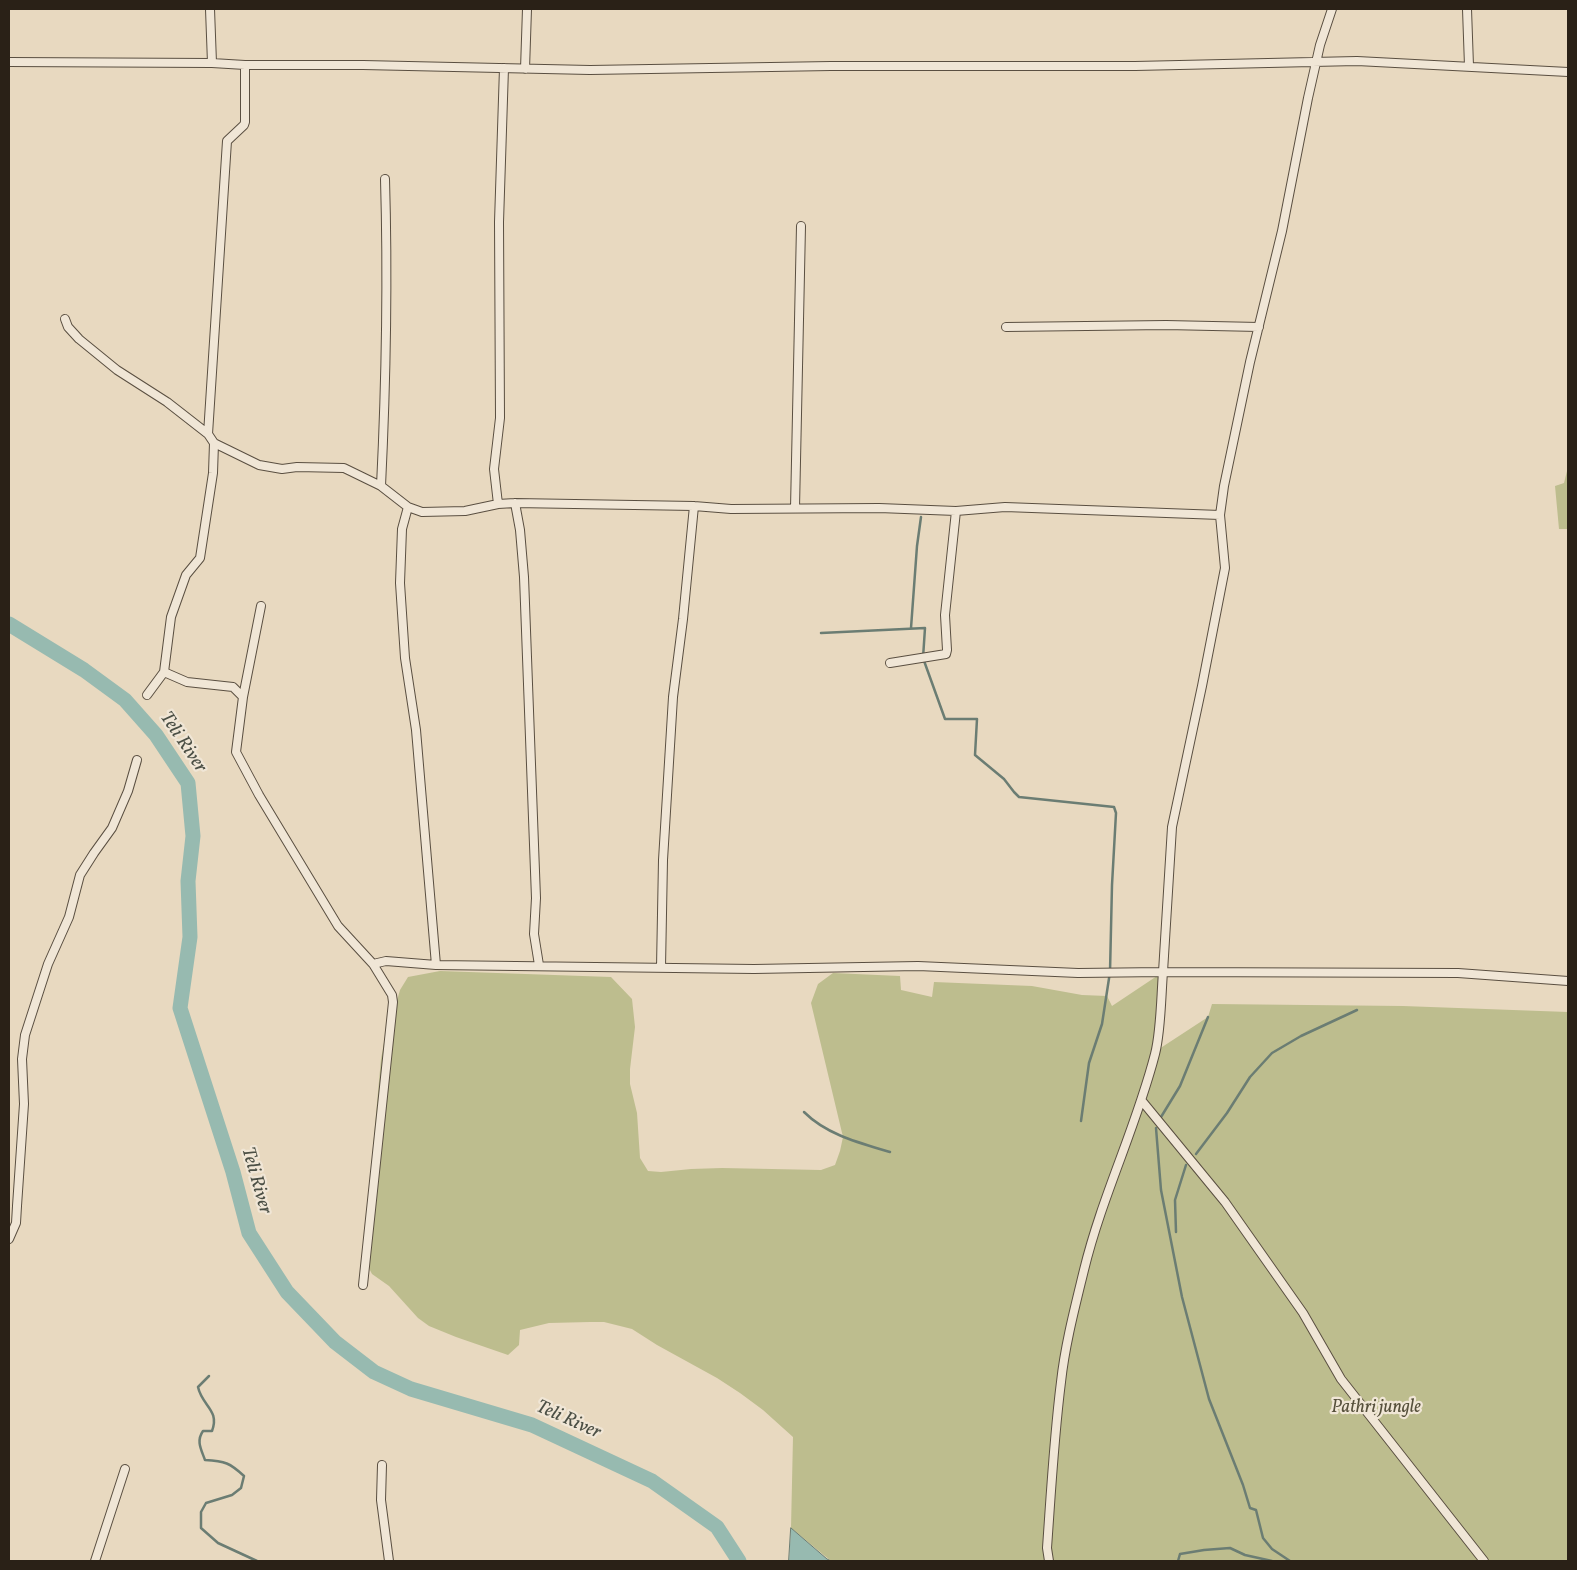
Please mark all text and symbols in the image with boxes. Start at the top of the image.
water label: Teli River [153,708,211,778]
water label: Teli River [235,1145,275,1217]
water label: Teli River [532,1397,604,1445]
park label: Pathri jungle [1331,1398,1421,1420]

